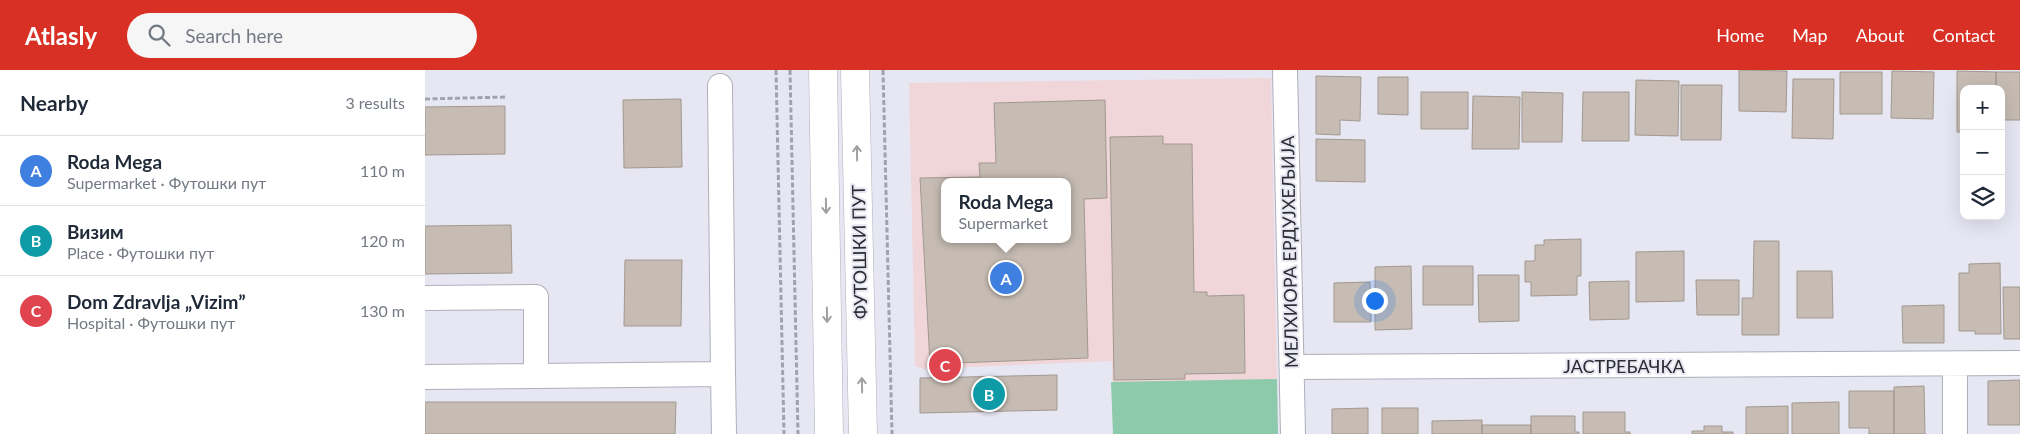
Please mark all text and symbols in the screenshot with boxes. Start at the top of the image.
search box [127,13,477,58]
text: Atlasly [25,21,97,50]
icon: search [145,21,173,49]
text: Search here [185,24,283,47]
text: Home [1716,24,1764,46]
text: Map [1792,24,1828,46]
text: About [1856,24,1905,46]
text: Contact [1933,24,1995,46]
map controls [1960,85,2005,220]
button: + [1960,85,2005,130]
text: Nearby [20,90,88,115]
text: 3 results [345,93,405,112]
button: − [1960,130,2005,175]
street label: МЕЛХИОРА ЕРДУЈХЕЉИЈА [1276,135,1302,368]
one-way arrow [852,145,861,161]
text: Roda Mega [67,150,162,173]
text: A [30,161,42,180]
text: 110 m [360,161,405,180]
text: Supermarket · Футошки пут [67,173,266,192]
button: layers [1960,175,2005,220]
popup [941,178,1071,243]
street label: ФУТОШКИ ПУТ [847,184,871,319]
text: Roda Mega [958,190,1054,213]
one-way arrow [821,198,831,214]
text: Supermarket [958,213,1048,232]
text: Визим [67,220,124,243]
text: B [31,231,41,250]
text: 120 m [360,231,405,250]
text: Place · Футошки пут [67,243,214,262]
pin: A [990,259,1022,297]
your location [1362,288,1388,314]
text: Dom Zdravlja „Vizim” [67,290,246,313]
text: C [31,301,41,320]
text: 130 m [360,301,405,320]
one-way arrow [822,306,832,322]
text: Hospital · Футошки пут [67,313,235,332]
pin: C [929,346,961,384]
street label: ЈАСТРЕБАЧКА [1563,355,1686,377]
pin: B [973,375,1005,413]
one-way arrow [857,378,866,394]

